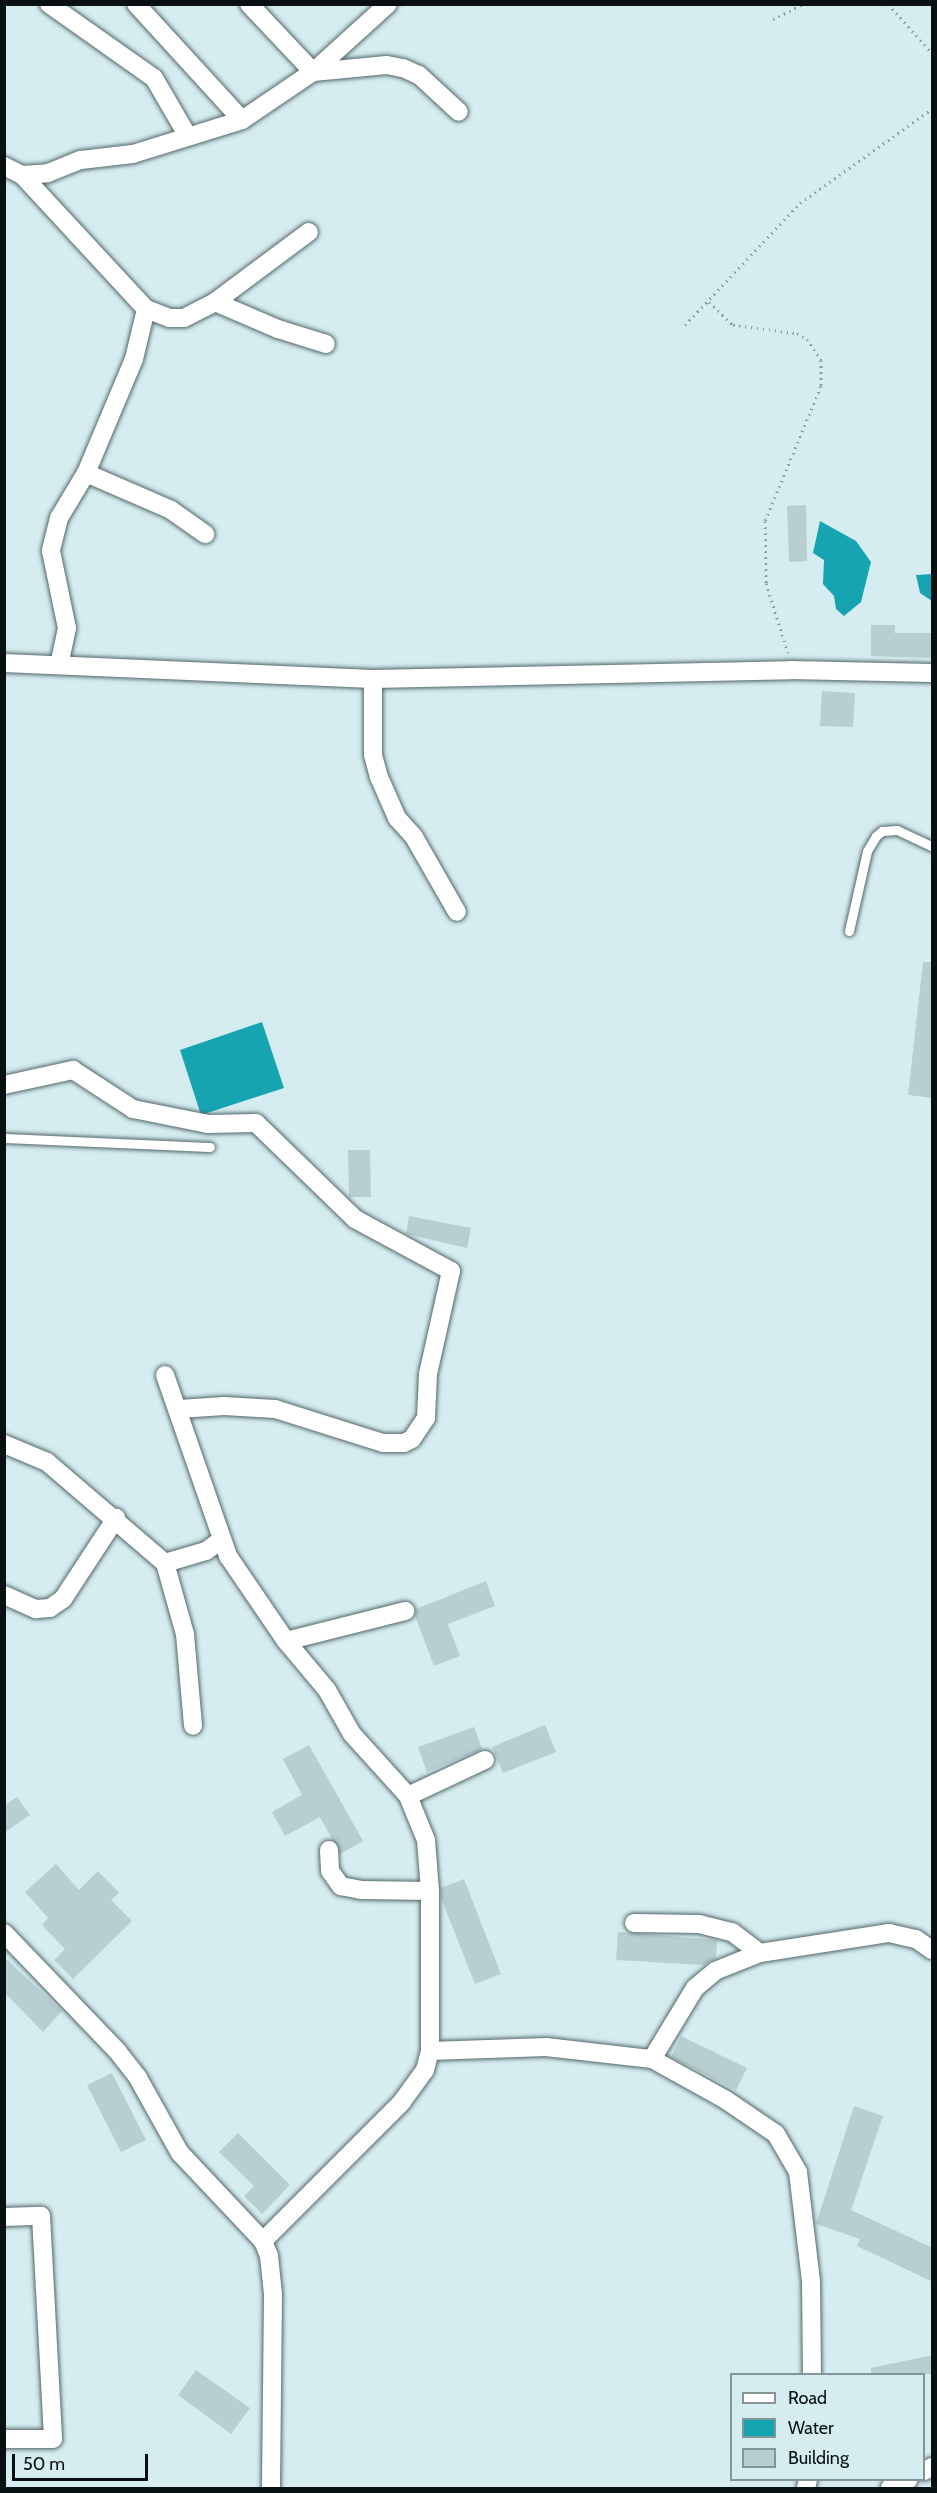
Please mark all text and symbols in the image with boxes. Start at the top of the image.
legend [730,2373,925,2481]
text: Road [788,2387,827,2409]
text: Water [788,2417,834,2439]
scale bar [15,2442,152,2480]
text: Building [788,2447,849,2469]
text: 50 m [23,2453,65,2475]

